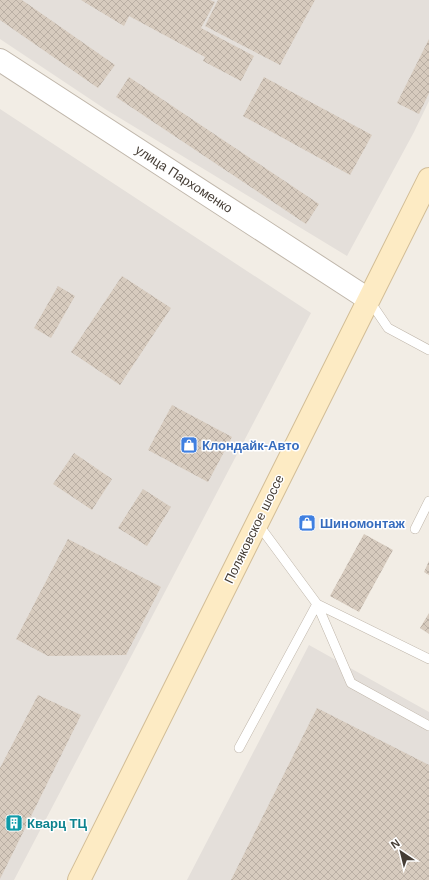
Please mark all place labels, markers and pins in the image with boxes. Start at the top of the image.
shop icon: Клондайк-Авто [179,435,199,455]
place label: Клондайк-Авто [202,438,300,453]
shop icon: Шиномонтаж [297,513,317,533]
place label: Шиномонтаж [320,516,406,531]
building icon: Кварц ТЦ [4,813,24,833]
place label: Кварц ТЦ [27,816,87,831]

